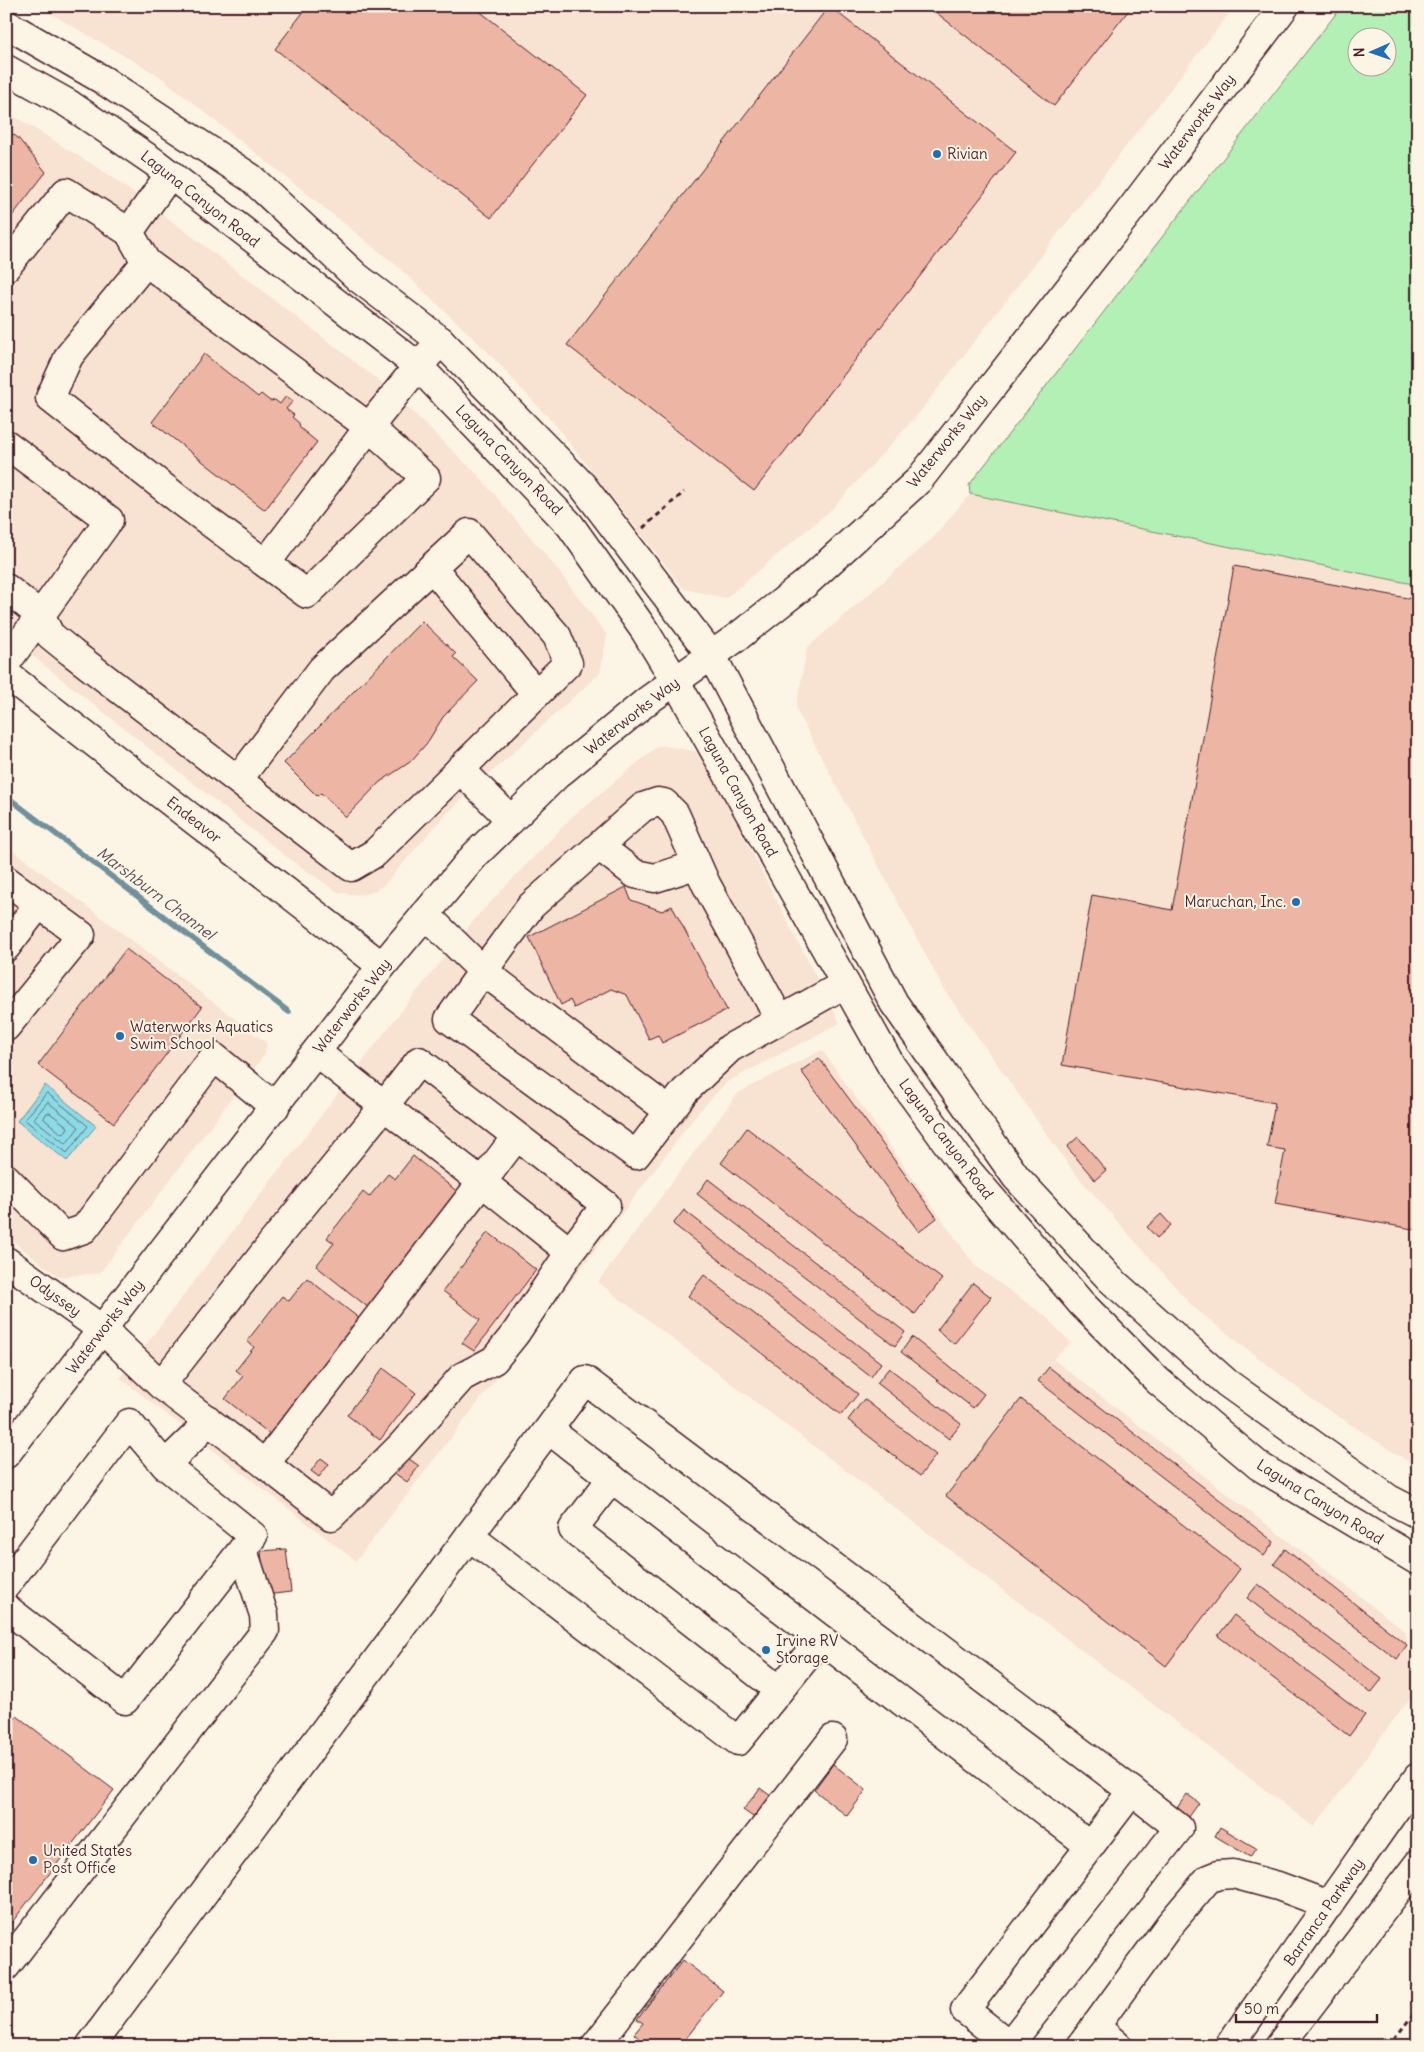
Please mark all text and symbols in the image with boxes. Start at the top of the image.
north arrow [1346,28,1396,78]
text: N [1350,47,1368,58]
street label: Waterworks Way [1154,70,1239,173]
place label: Rivian [947,144,988,163]
street label: Laguna Canyon Road [137,146,264,251]
marker: Rivian [931,148,943,160]
street label: Waterworks Way [903,390,990,491]
street label: Laguna Canyon Road [452,401,567,519]
street label: Waterworks Way [580,673,683,759]
street label: Laguna Canyon Road [695,723,782,860]
street label: Endeavor [163,792,226,847]
water label: Marshburn Channel [93,842,221,945]
place label: Maruchan, Inc. [1184,892,1286,911]
marker: Maruchan, Inc. [1290,896,1302,908]
street label: Waterworks Way [309,954,395,1057]
place label: Waterworks Aquatics Swim School [130,1017,273,1053]
marker: Waterworks Aquatics Swim School [114,1030,126,1042]
street label: Laguna Canyon Road [895,1075,998,1203]
street label: Odyssey [26,1271,85,1320]
street label: Waterworks Way [62,1275,148,1378]
street label: Laguna Canyon Road [1253,1455,1387,1548]
place label: Irvine RV Storage [776,1631,838,1667]
marker: Irvine RV Storage [760,1644,772,1656]
place label: United States Post Office [43,1841,132,1877]
marker: United States Post Office [27,1854,39,1866]
street label: Barranca Parkway [1279,1854,1368,1969]
scale bar [1236,1992,1378,2024]
text: 50 m [1244,1999,1279,2018]

